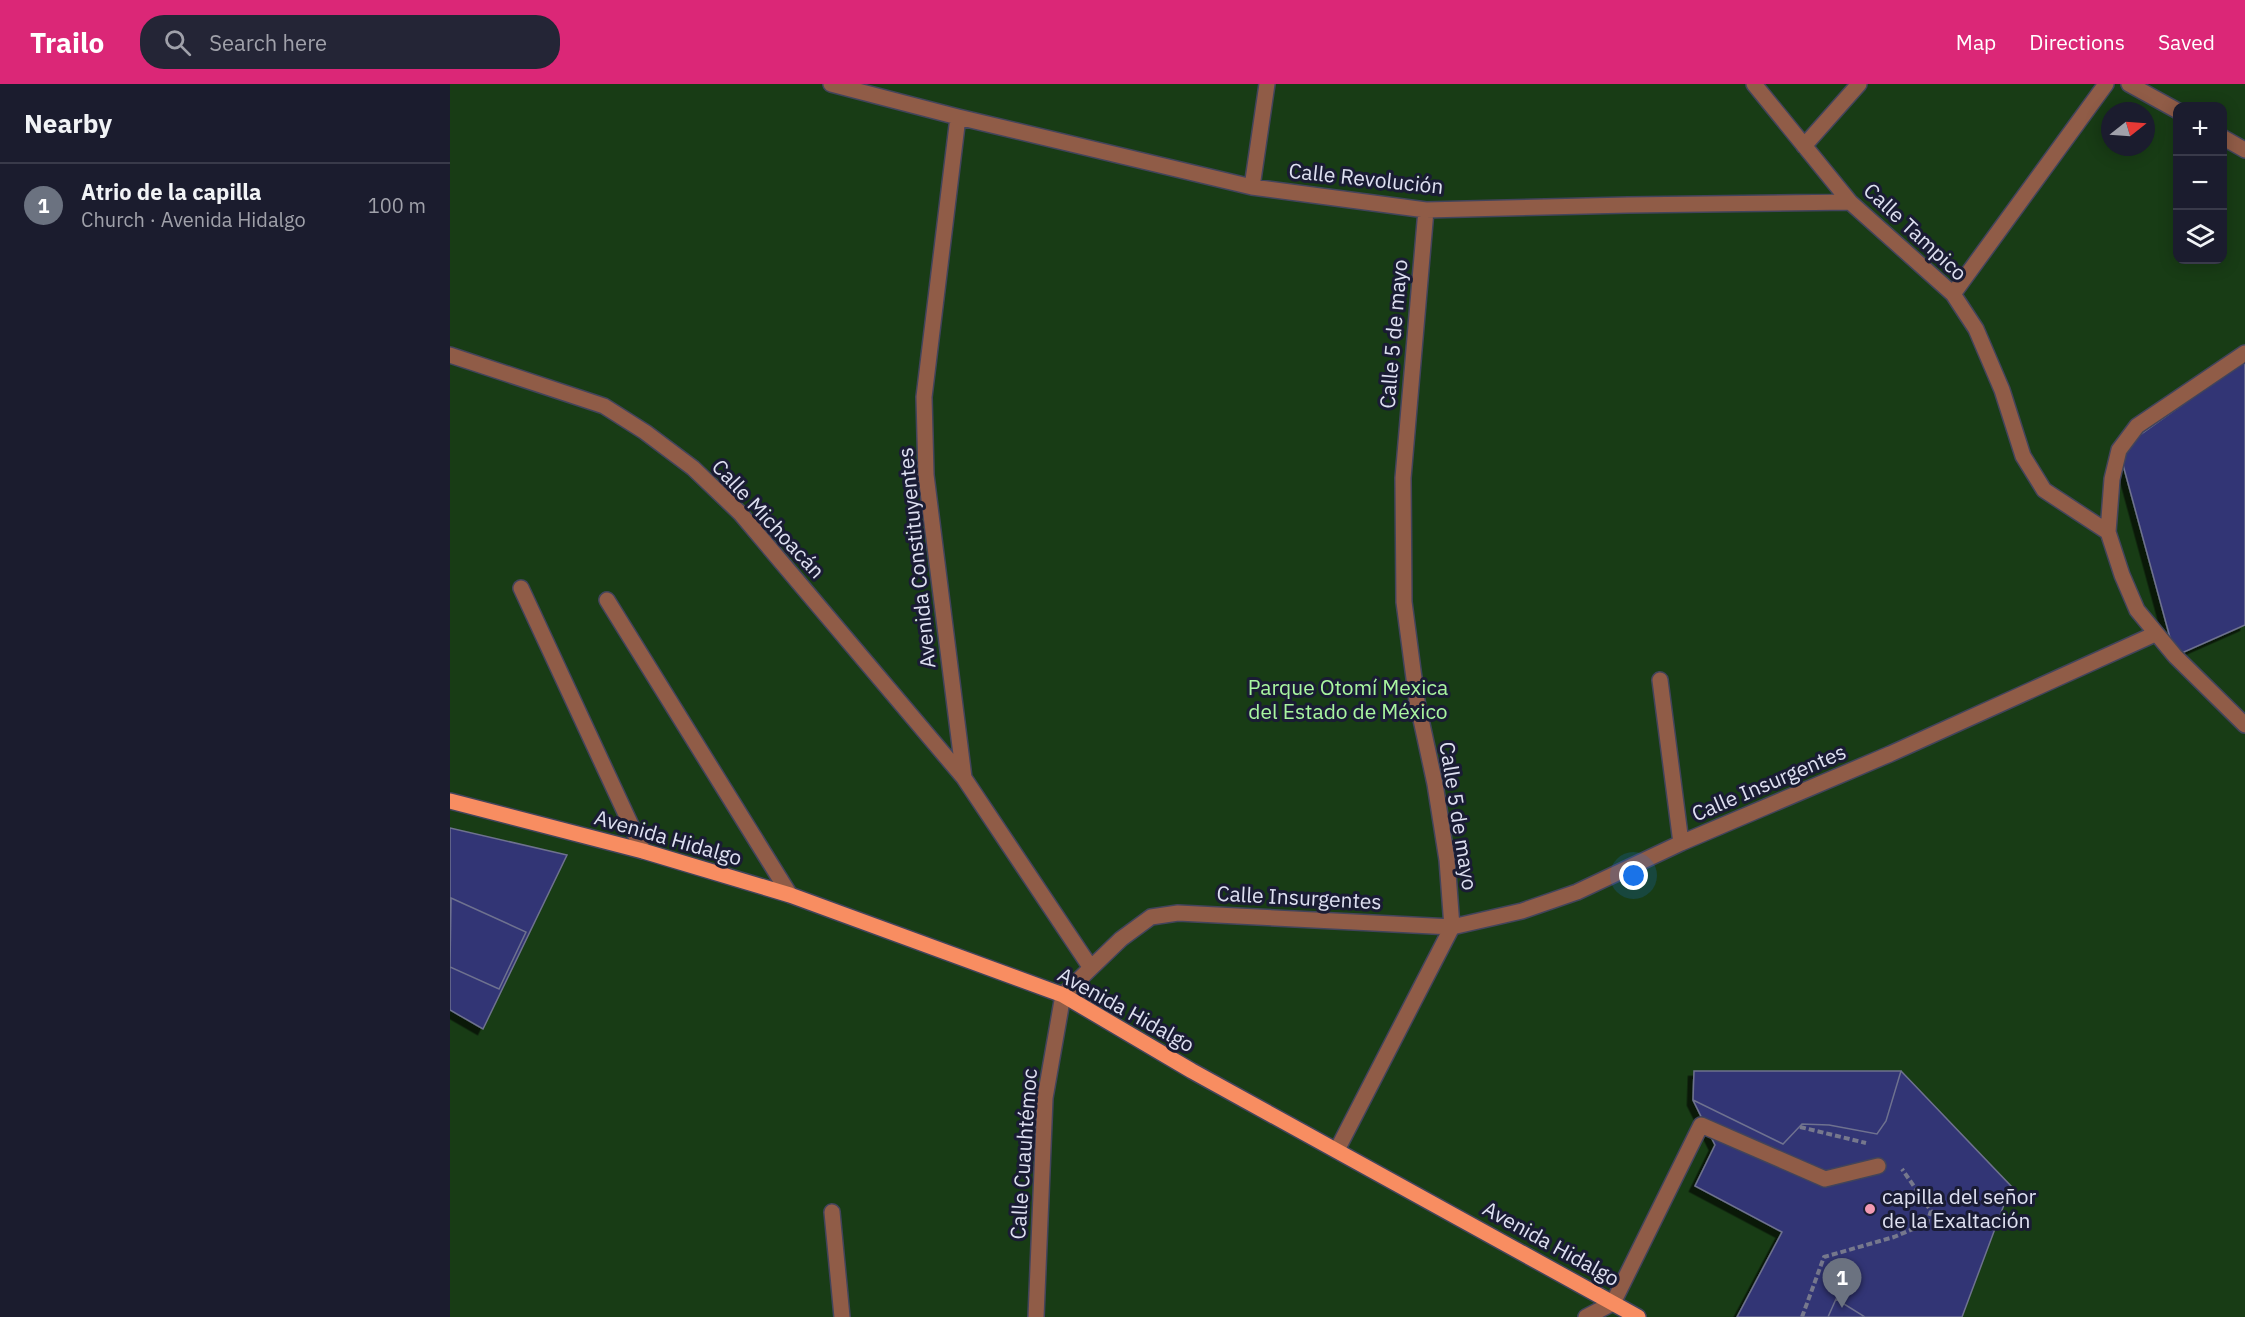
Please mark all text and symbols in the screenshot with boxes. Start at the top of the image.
search box [140,15,560,69]
text: Trailo [30,24,104,61]
icon: search [161,26,194,59]
text: Search here [209,28,327,57]
text: Map [1956,28,1996,56]
text: Directions [2029,28,2125,56]
text: Saved [2158,28,2215,56]
north arrow [2101,102,2155,156]
map controls [2173,102,2227,264]
button: + [2173,102,2227,156]
text: Nearby [24,106,112,140]
street label: Calle Revolución [1287,156,1445,200]
button: − [2173,156,2227,210]
street label: Calle Tampico [1858,176,1973,286]
text: Atrio de la capilla [81,177,261,206]
text: 1 [38,192,50,219]
text: 100 m [368,192,426,219]
text: Church · Avenida Hidalgo [81,206,306,233]
button: layers [2173,210,2227,264]
street label: Calle 5 de mayo [1373,258,1413,410]
street label: Avenida Constituyentes [890,446,942,670]
street label: Calle Michoacán [706,453,831,584]
park label: Parque Otomí Mexica del Estado de México [1248,673,1448,725]
street label: Calle Insurgentes [1687,737,1850,827]
street label: Calle 5 de mayo [1433,740,1485,892]
street label: Avenida Hidalgo [591,803,745,871]
your location [1619,861,1648,890]
street label: Calle Insurgentes [1216,879,1382,915]
street label: Avenida Hidalgo [1053,960,1200,1058]
street label: Calle Cuauhtémoc [1003,1067,1043,1240]
place label: capilla del señor de la Exaltación [1882,1182,2037,1234]
street label: Avenida Hidalgo [1478,1194,1625,1292]
marker: capilla del señor de la Exaltación [1863,1202,1877,1216]
pin: 1 [1822,1258,1862,1308]

